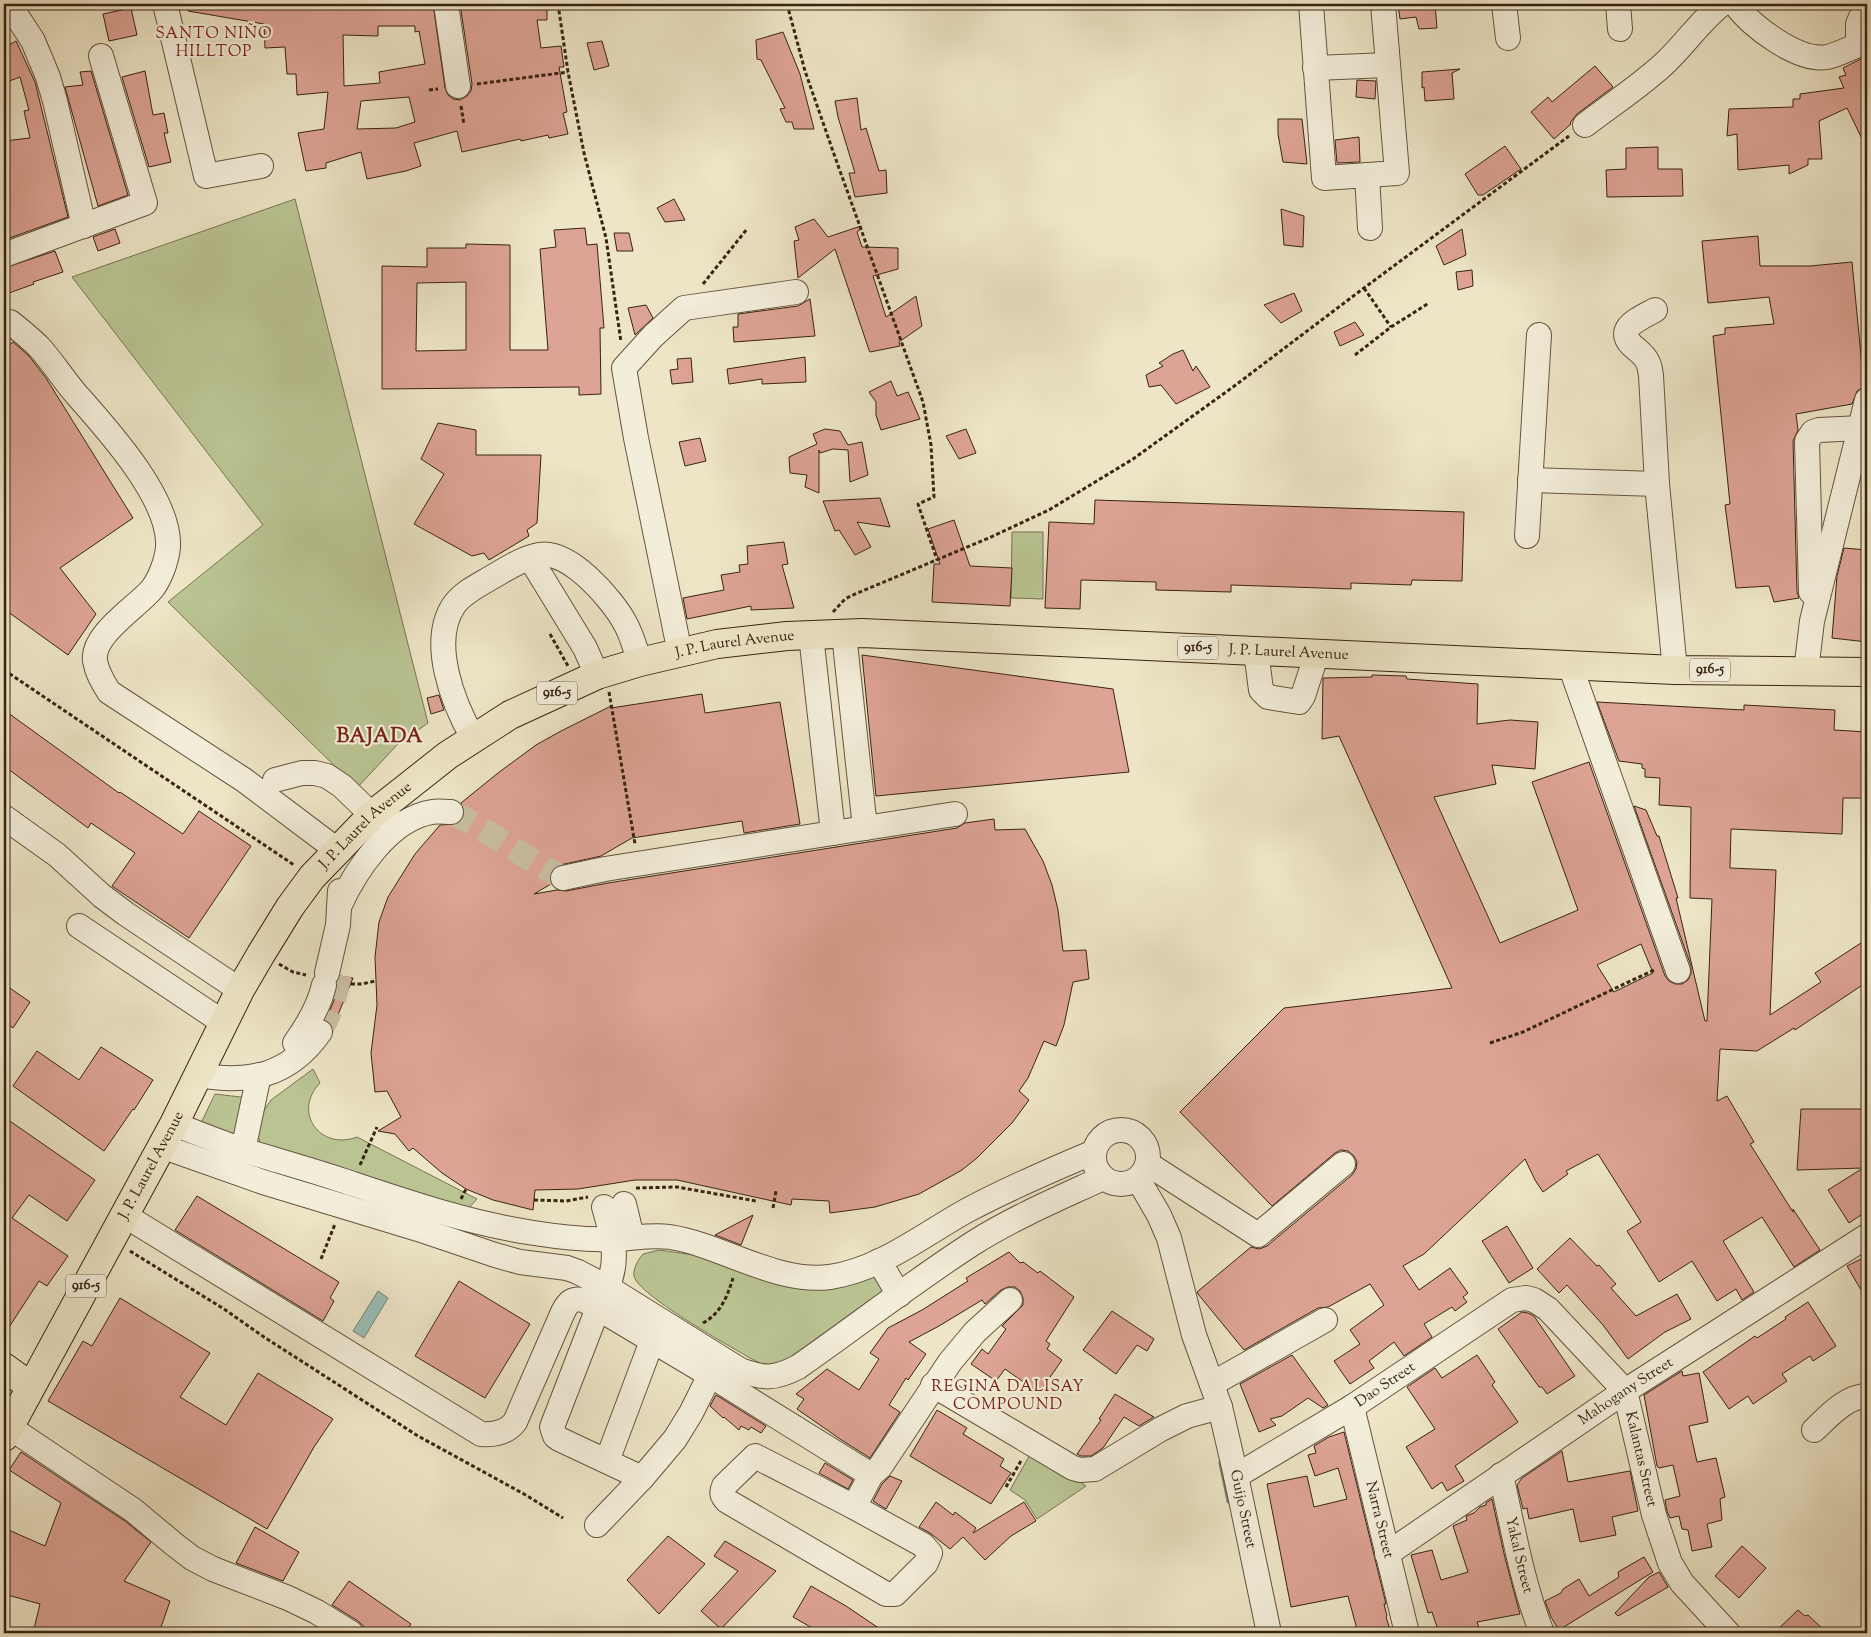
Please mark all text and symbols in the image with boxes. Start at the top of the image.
district label: SANTO NIÑO HILLTOP [155,23,273,64]
street label: J. P. Laurel Avenue [672,625,795,664]
road number: 916-5 [1178,636,1218,660]
street label: J. P. Laurel Avenue [1227,639,1349,666]
road number: 916-5 [1690,658,1730,682]
road number: 916-5 [537,681,577,704]
district label: BAJADA [336,723,424,752]
street label: J. P. Laurel Avenue [314,777,416,875]
street label: J. P. Laurel Avenue [113,1108,189,1224]
road number: 916-5 [66,1274,106,1298]
street label: Mahogany Street [1574,1352,1677,1430]
street label: Dao Street [1351,1357,1420,1413]
district label: REGINA DALISAY COMPOUND [931,1376,1085,1417]
street label: Kalantas Street [1620,1409,1662,1509]
street label: Guijo Street [1224,1468,1261,1550]
street label: Narra Street [1360,1479,1399,1560]
street label: Yakal Street [1500,1515,1538,1596]

